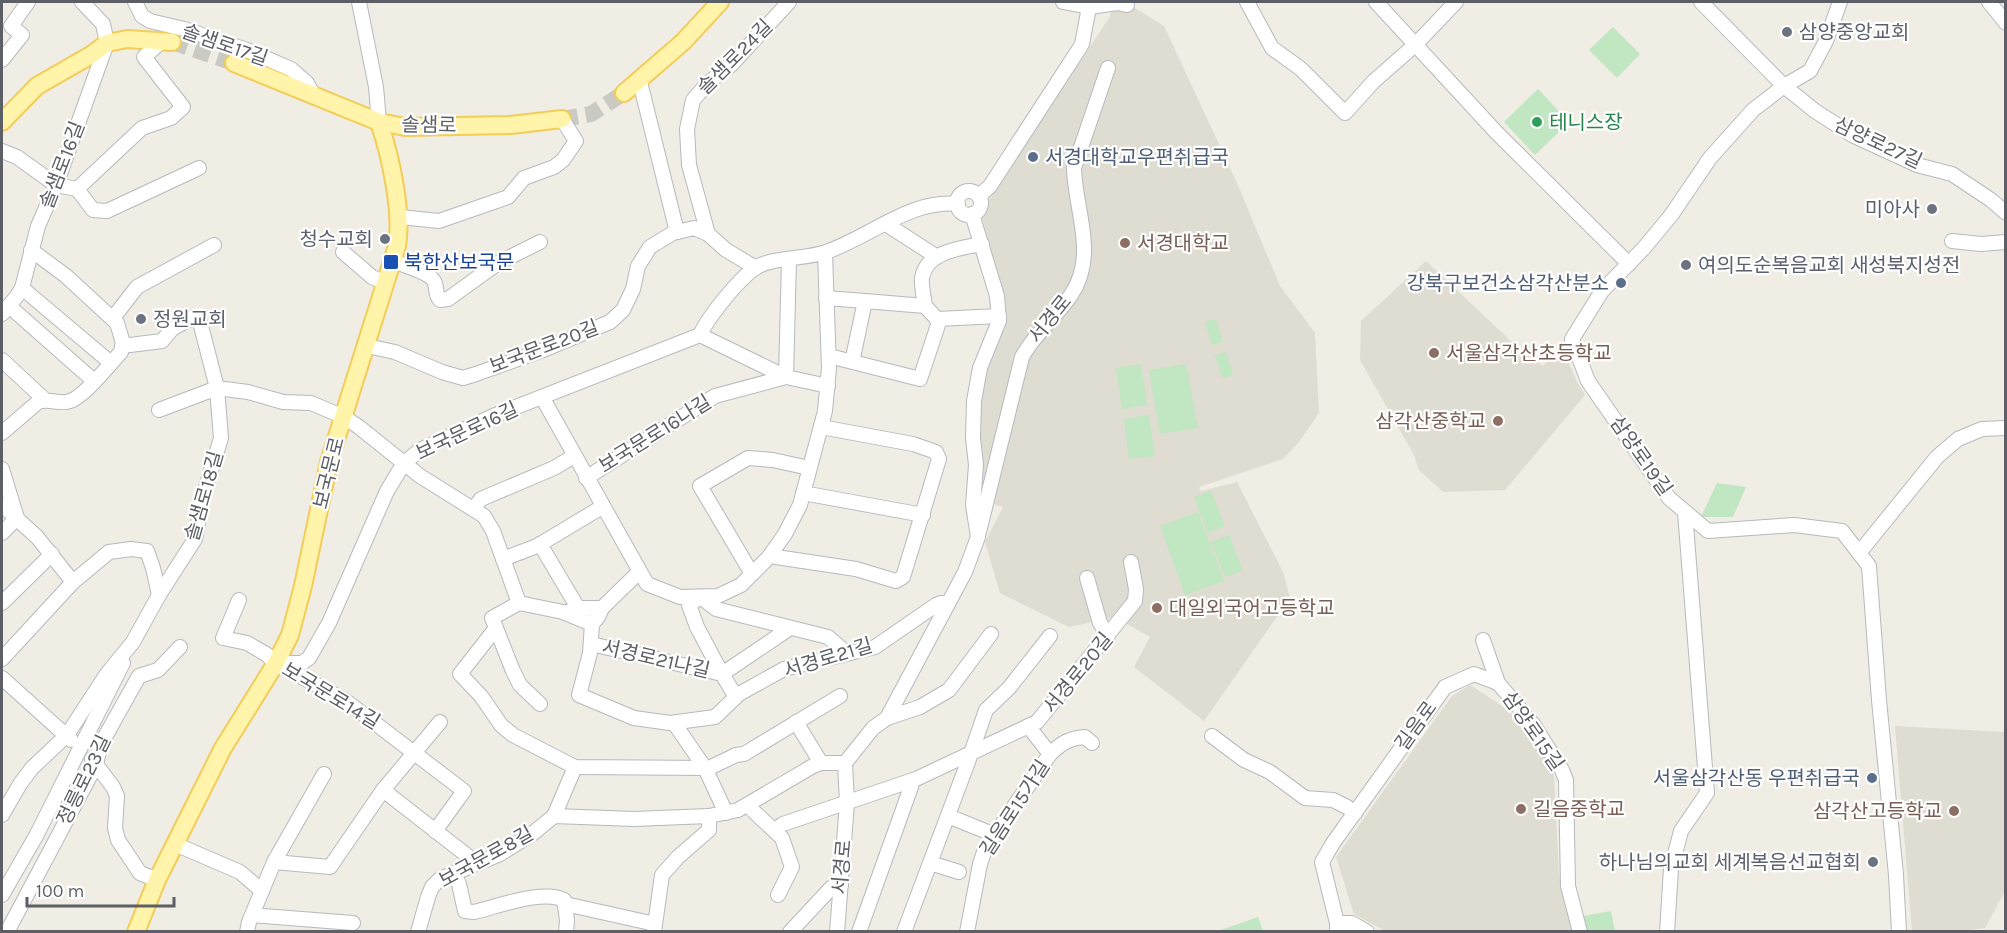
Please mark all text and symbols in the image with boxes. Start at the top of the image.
street label: 솔샘로24길 [693,15,777,99]
street label: 솔샘로17길 [179,20,271,70]
place label: 삼양중앙교회 [1799,21,1909,44]
marker: 삼양중앙교회 [1780,25,1794,39]
place label: 테니스장 [1549,111,1623,134]
street label: 솔샘로 [401,113,457,137]
street label: 삼양로27길 [1830,113,1926,173]
marker: 테니스장 [1530,115,1544,129]
street label: 솔샘로16길 [35,118,89,212]
place label: 서경대학교우편취급국 [1045,146,1229,169]
marker: 서경대학교우편취급국 [1026,150,1040,164]
place label: 미아사 [1865,198,1920,221]
marker: 미아사 [1925,202,1939,216]
place label: 청수교회 [299,228,373,251]
marker: 청수교회 [378,232,392,246]
place label: 서경대학교 [1137,232,1229,255]
marker: 서경대학교 [1118,236,1132,250]
place label: 북한산보국문 [404,251,514,274]
marker: 북한산보국문 [382,253,400,271]
place label: 여의도순복음교회 새성북지성전 [1698,254,1960,277]
marker: 여의도순복음교회 새성북지성전 [1679,258,1693,272]
place label: 강북구보건소삼각산분소 [1407,272,1609,295]
marker: 강북구보건소삼각산분소 [1614,276,1628,290]
street label: 서경로 [1024,290,1076,348]
place label: 정원교회 [153,308,227,331]
marker: 정원교회 [134,312,148,326]
street label: 보국문로20길 [486,316,602,378]
place label: 서울삼각산초등학교 [1446,342,1612,365]
marker: 서울삼각산초등학교 [1427,346,1441,360]
street label: 보국문로16나길 [594,390,716,478]
street label: 보국문로16길 [412,397,522,465]
place label: 삼각산중학교 [1376,410,1486,433]
street label: 삼양로19길 [1605,412,1677,500]
marker: 삼각산중학교 [1491,414,1505,428]
street label: 보국문로 [309,435,349,511]
street label: 솔샘로18길 [180,448,228,544]
place label: 대일외국어고등학교 [1169,597,1335,620]
marker: 대일외국어고등학교 [1150,601,1164,615]
street label: 서경로20길 [1039,628,1117,718]
street label: 서경로21길 [781,634,875,682]
street label: 서경로21나길 [600,635,712,683]
street label: 보국문로14길 [278,658,384,734]
street label: 삼양로15길 [1497,687,1569,775]
street label: 길음로 [1390,697,1442,755]
street label: 정릉로23길 [52,731,116,829]
street label: 길음로15가길 [975,756,1055,860]
place label: 서울삼각산동 우편취급국 [1653,767,1860,790]
marker: 서울삼각산동 우편취급국 [1865,771,1879,785]
place label: 길음중학교 [1533,798,1625,821]
place label: 삼각산고등학교 [1813,800,1942,823]
marker: 길음중학교 [1514,802,1528,816]
marker: 삼각산고등학교 [1947,804,1961,818]
street label: 보국문로8길 [435,822,537,892]
street label: 서경로 [828,839,856,895]
place label: 하나님의교회 세계복음선교협회 [1599,851,1861,874]
marker: 하나님의교회 세계복음선교협회 [1866,855,1880,869]
scale bar [27,870,174,908]
text: 100 m [36,880,84,902]

